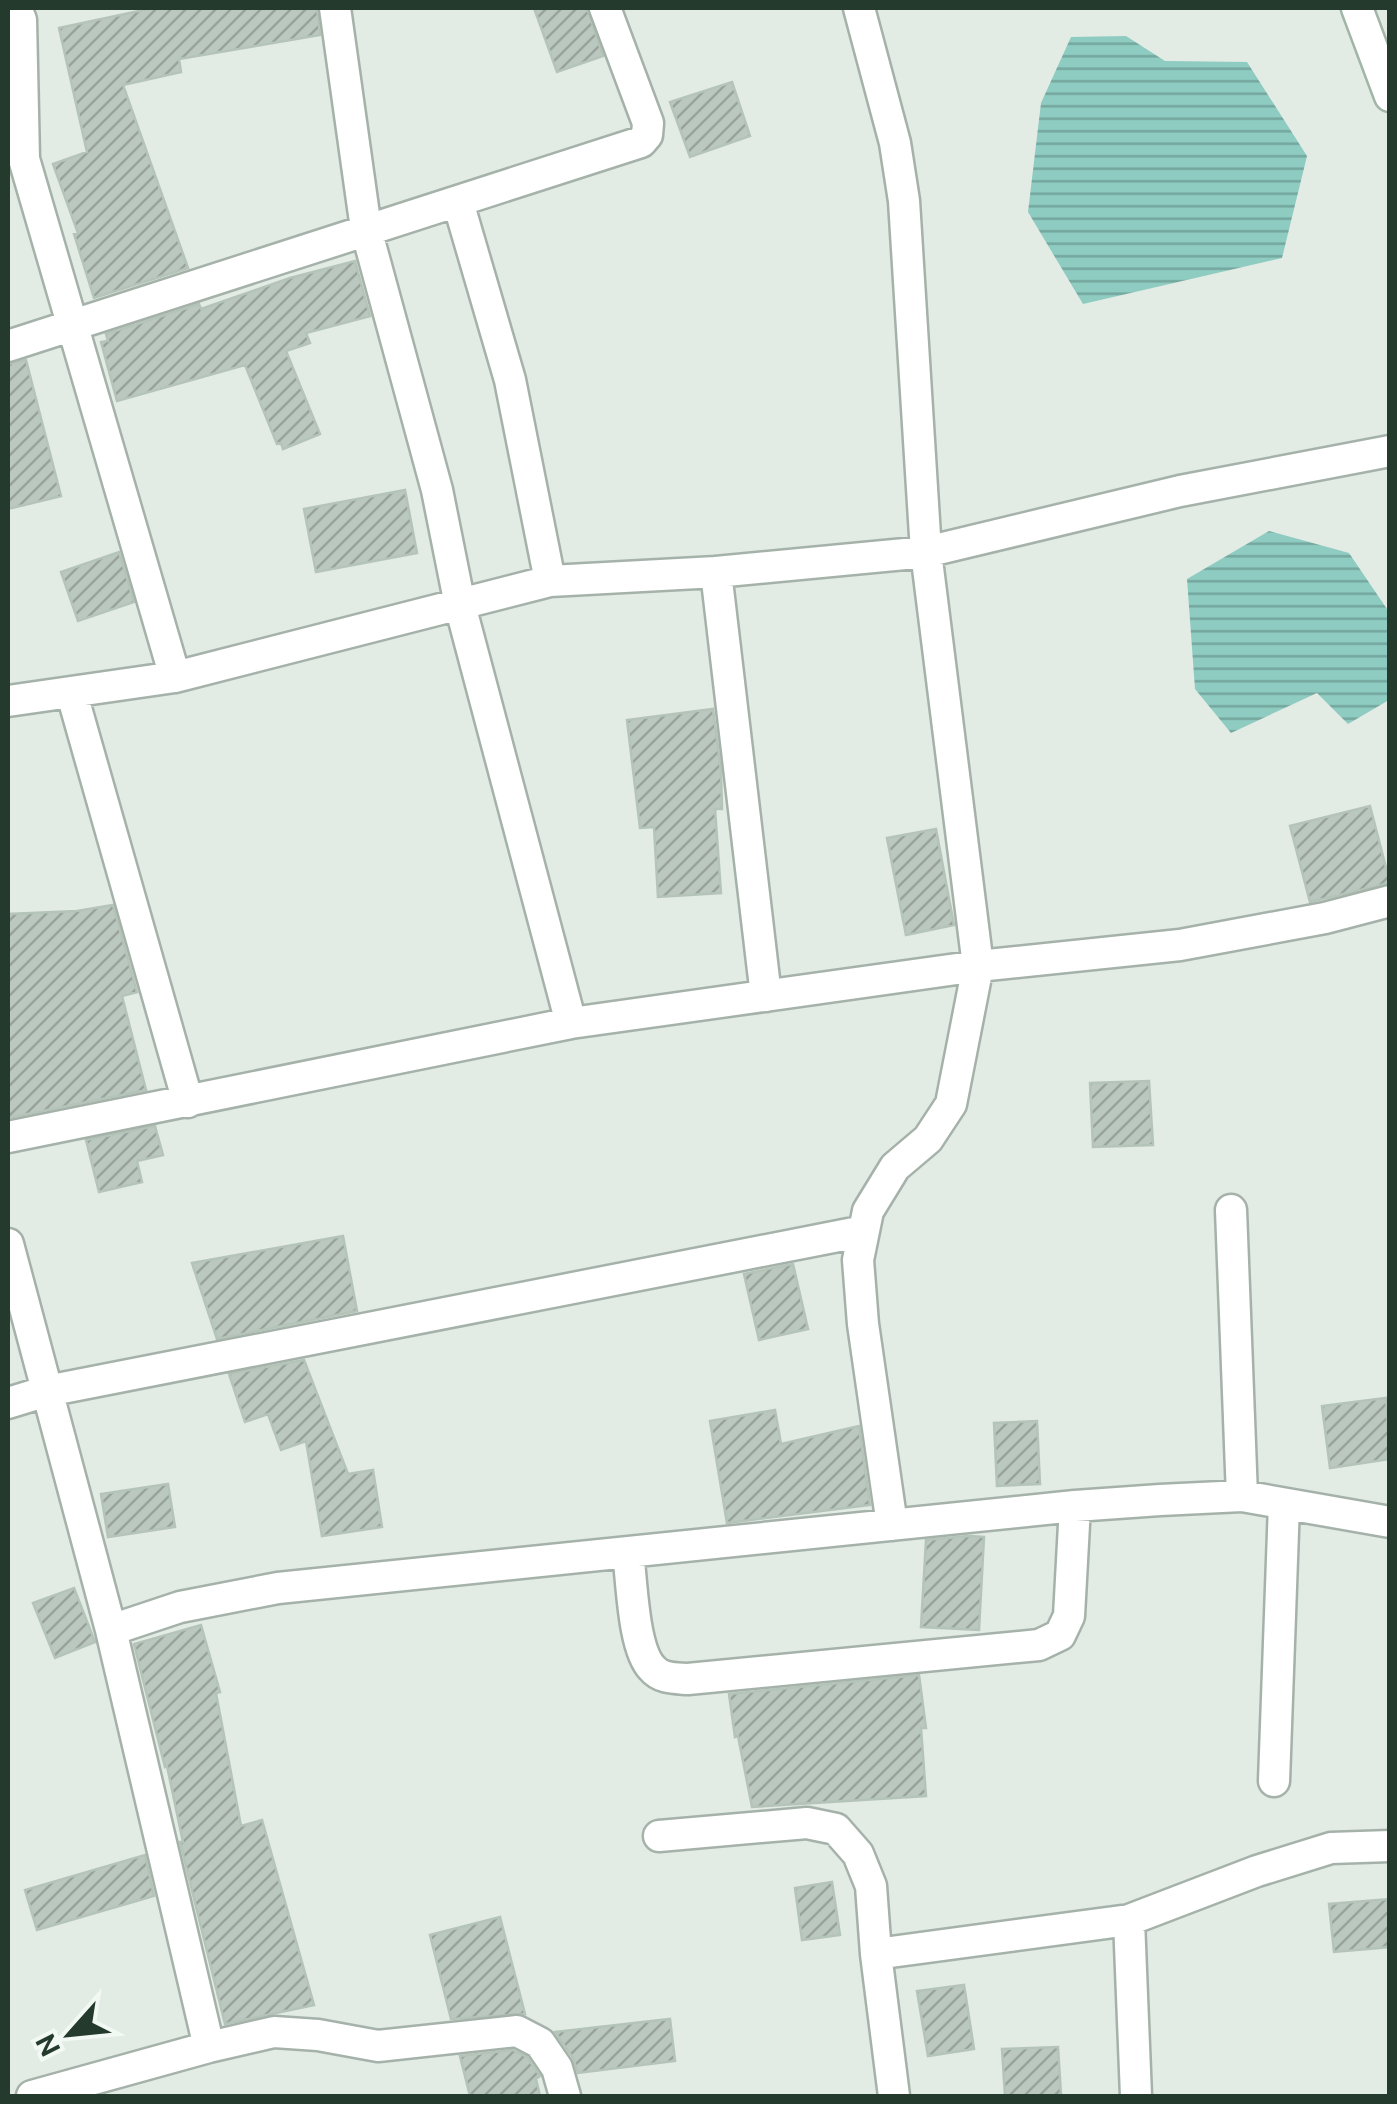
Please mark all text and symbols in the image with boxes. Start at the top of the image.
north arrow [20,1984,120,2084]
text: N [29,2029,66,2062]

